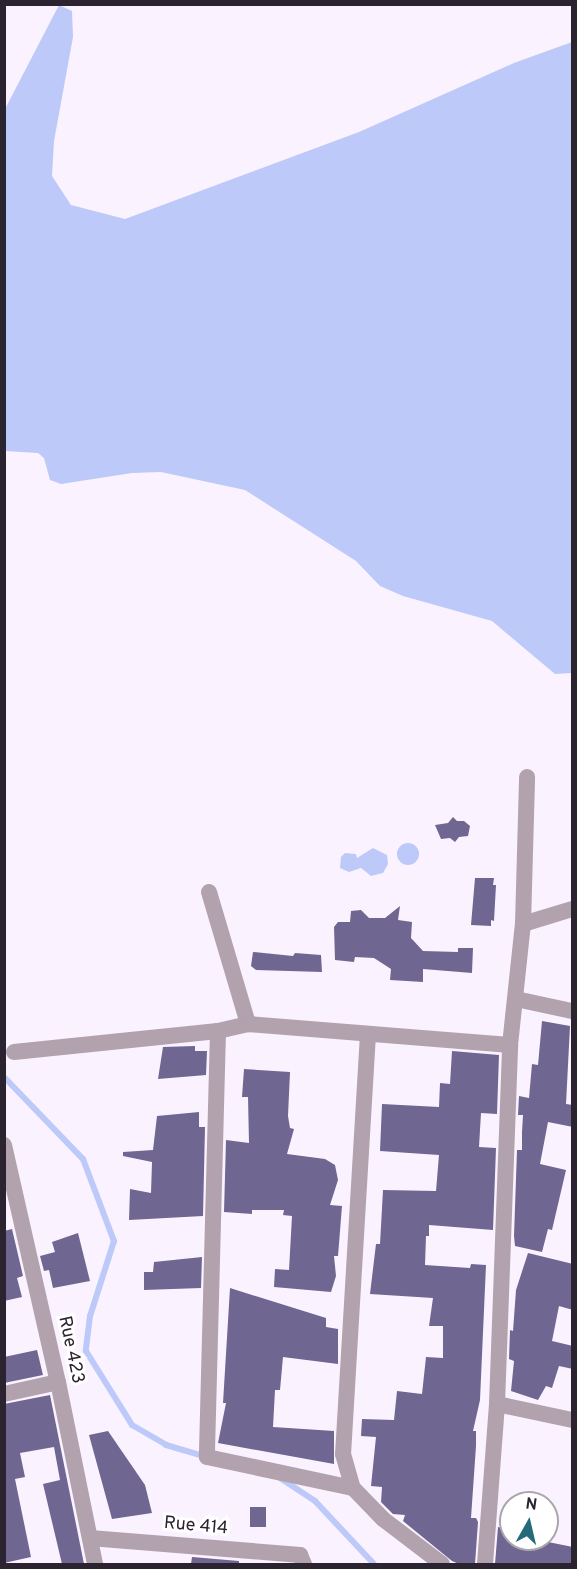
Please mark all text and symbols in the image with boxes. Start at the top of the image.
street label: Rue 423 [52,1314,88,1386]
north arrow [499,1491,559,1551]
text: N [524,1494,538,1516]
street label: Rue 414 [163,1513,229,1541]

